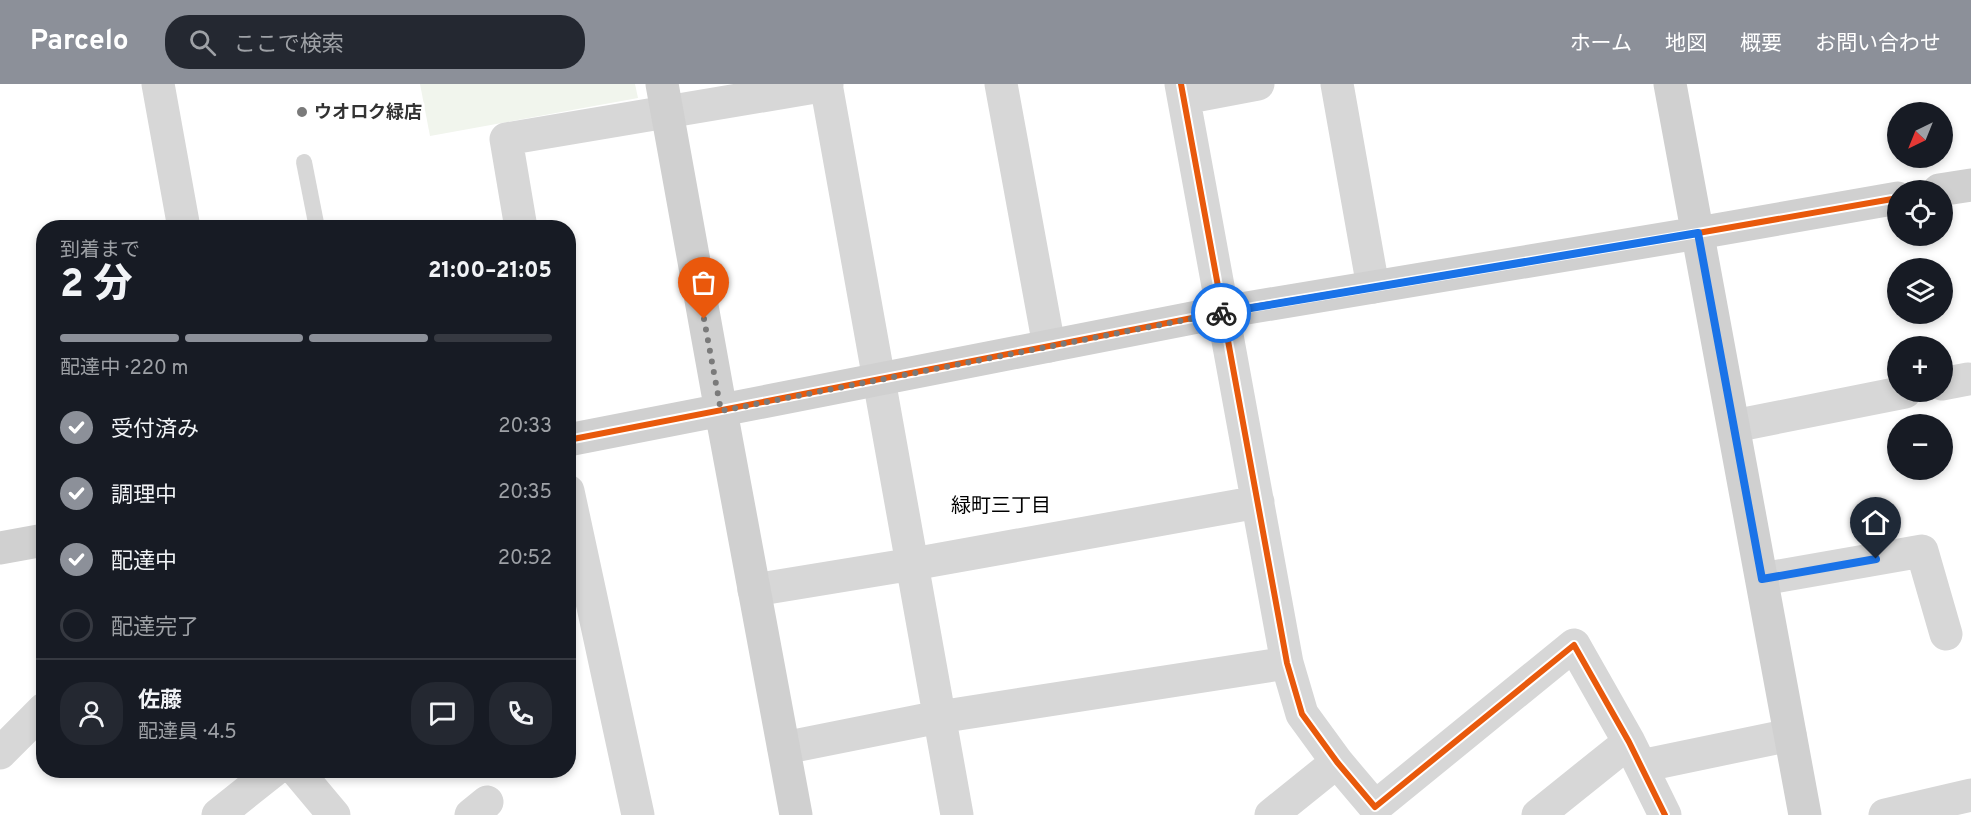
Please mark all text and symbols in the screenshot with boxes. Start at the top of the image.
search box [165,15,585,69]
text: Parcelo [30,24,129,60]
icon: search [186,26,219,59]
text: ホーム [1570,31,1632,58]
text: 地図 [1665,31,1707,58]
text: 概要 [1740,31,1782,58]
text: お問い合わせ [1815,31,1941,58]
text: ここで検索 [234,32,344,59]
place label: ウオロク緑店 [314,102,422,125]
north arrow [1887,102,1953,168]
map controls [1887,102,1953,480]
marker: ウオロク緑店 [295,105,309,119]
button: locate [1887,180,1953,246]
text: 到着まで [60,238,140,264]
pin [678,257,729,319]
text: 21:00–21:05 [428,258,552,285]
button: layers [1887,258,1953,324]
text: 2 分 [60,262,133,311]
icon: bag [687,266,720,299]
courier [1191,283,1251,343]
icon: bike [1205,297,1238,330]
button: + [1887,336,1953,402]
text: 配達中 · 220 m [60,356,188,382]
icon: check [60,411,93,444]
text: 20:33 [498,414,552,440]
button: − [1887,414,1953,480]
text: 受付済み [111,417,199,444]
icon: check [60,477,93,510]
text: 20:35 [498,480,552,506]
text: 調理中 [111,483,177,510]
district label: 緑町三丁目 [951,494,1051,520]
pin [1850,497,1901,559]
icon: home [1859,506,1892,539]
icon: check [60,543,93,576]
text: 20:52 [498,546,552,572]
text: 配達中 [111,549,177,576]
text: 配達完了 [111,615,199,642]
button: person [60,682,123,745]
button: chat [411,682,474,745]
button: phone [489,682,552,745]
text: 佐藤 [138,688,182,715]
text: 配達員 · 4.5 [138,720,237,746]

